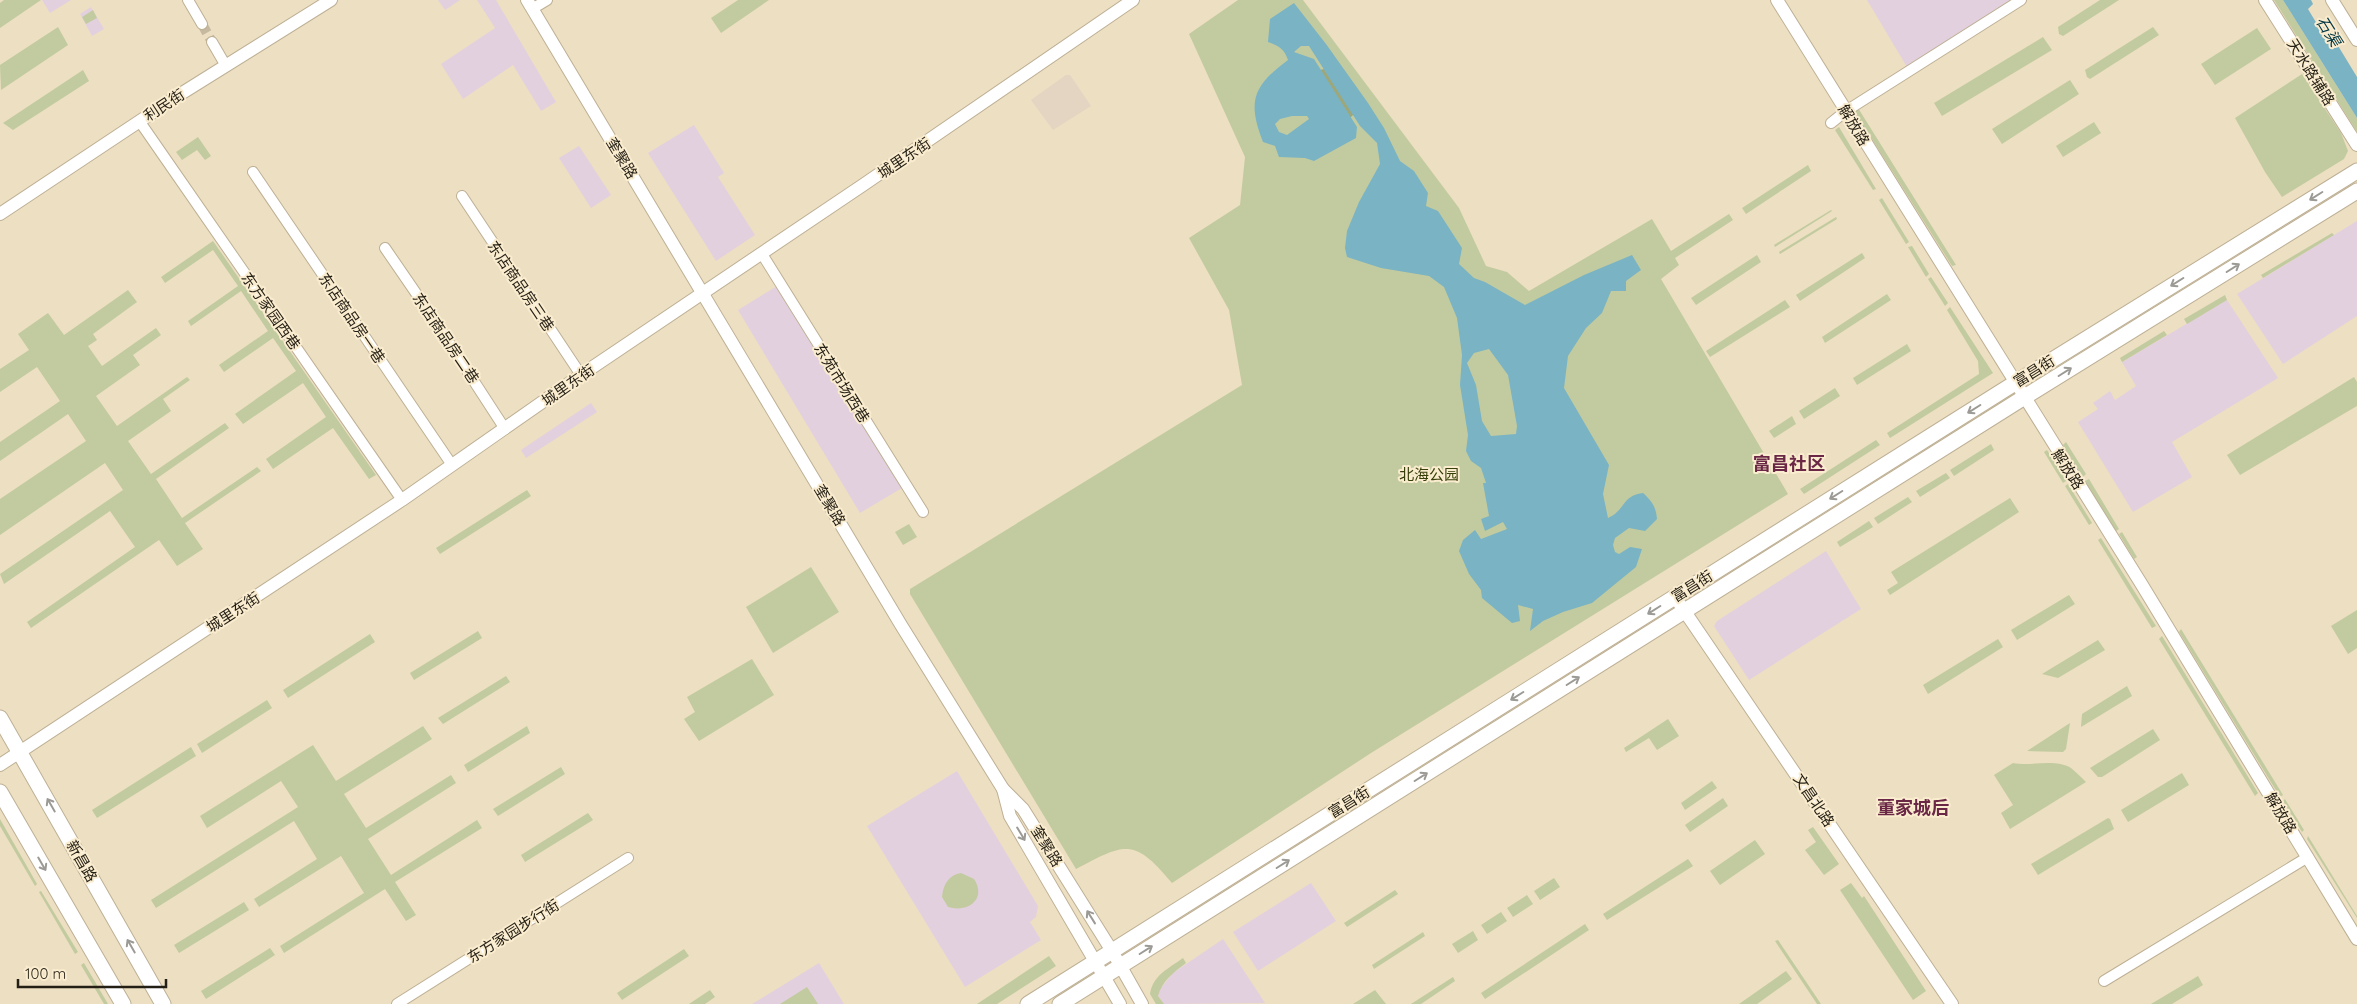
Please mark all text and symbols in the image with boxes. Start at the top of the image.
water label: 石渠 [2312,12,2347,52]
street label: 天水路辅路 [2283,35,2339,109]
street label: 利民街 [140,85,188,125]
street label: 解放路 [1834,101,1874,149]
street label: 城里东街 [874,133,934,183]
street label: 奎聚路 [602,134,642,182]
one-way arrow [2309,192,2323,202]
street label: 东店商品房三巷 [484,237,558,335]
one-way arrow [2225,263,2239,273]
street label: 东方家园西巷 [237,269,305,353]
street label: 东店商品房一巷 [315,269,389,367]
one-way arrow [2171,277,2185,287]
street label: 东店商品房二巷 [409,289,483,387]
street label: 东苑市场西巷 [810,340,874,426]
street label: 富昌街 [2010,351,2058,391]
street label: 城里东街 [538,360,598,410]
one-way arrow [2057,367,2071,377]
one-way arrow [1967,404,1981,414]
street label: 解放路 [2048,445,2088,493]
district label: 富昌社区 [1753,452,1825,475]
park label: 北海公园 [1399,465,1459,484]
street label: 奎聚路 [810,481,850,529]
one-way arrow [1830,491,1844,501]
street label: 富昌街 [1668,566,1716,606]
street label: 城里东街 [203,588,263,636]
one-way arrow [1648,605,1662,615]
one-way arrow [1566,676,1580,686]
one-way arrow [1510,692,1524,702]
street label: 文昌北路 [1789,770,1839,830]
one-way arrow [1414,772,1428,782]
street label: 富昌街 [1325,782,1373,822]
street label: 解放路 [2261,789,2301,837]
district label: 董家城后 [1877,796,1949,819]
one-way arrow [45,798,55,813]
street label: 奎聚路 [1027,822,1067,870]
one-way arrow [1016,826,1026,840]
street label: 新昌路 [63,837,101,885]
one-way arrow [37,857,47,871]
one-way arrow [1276,858,1290,868]
street label: 东方家园步行街 [463,895,563,967]
one-way arrow [1085,910,1095,924]
one-way arrow [125,940,135,954]
one-way arrow [1139,945,1153,955]
scale bar [18,956,165,988]
text: 100 m [25,964,66,983]

